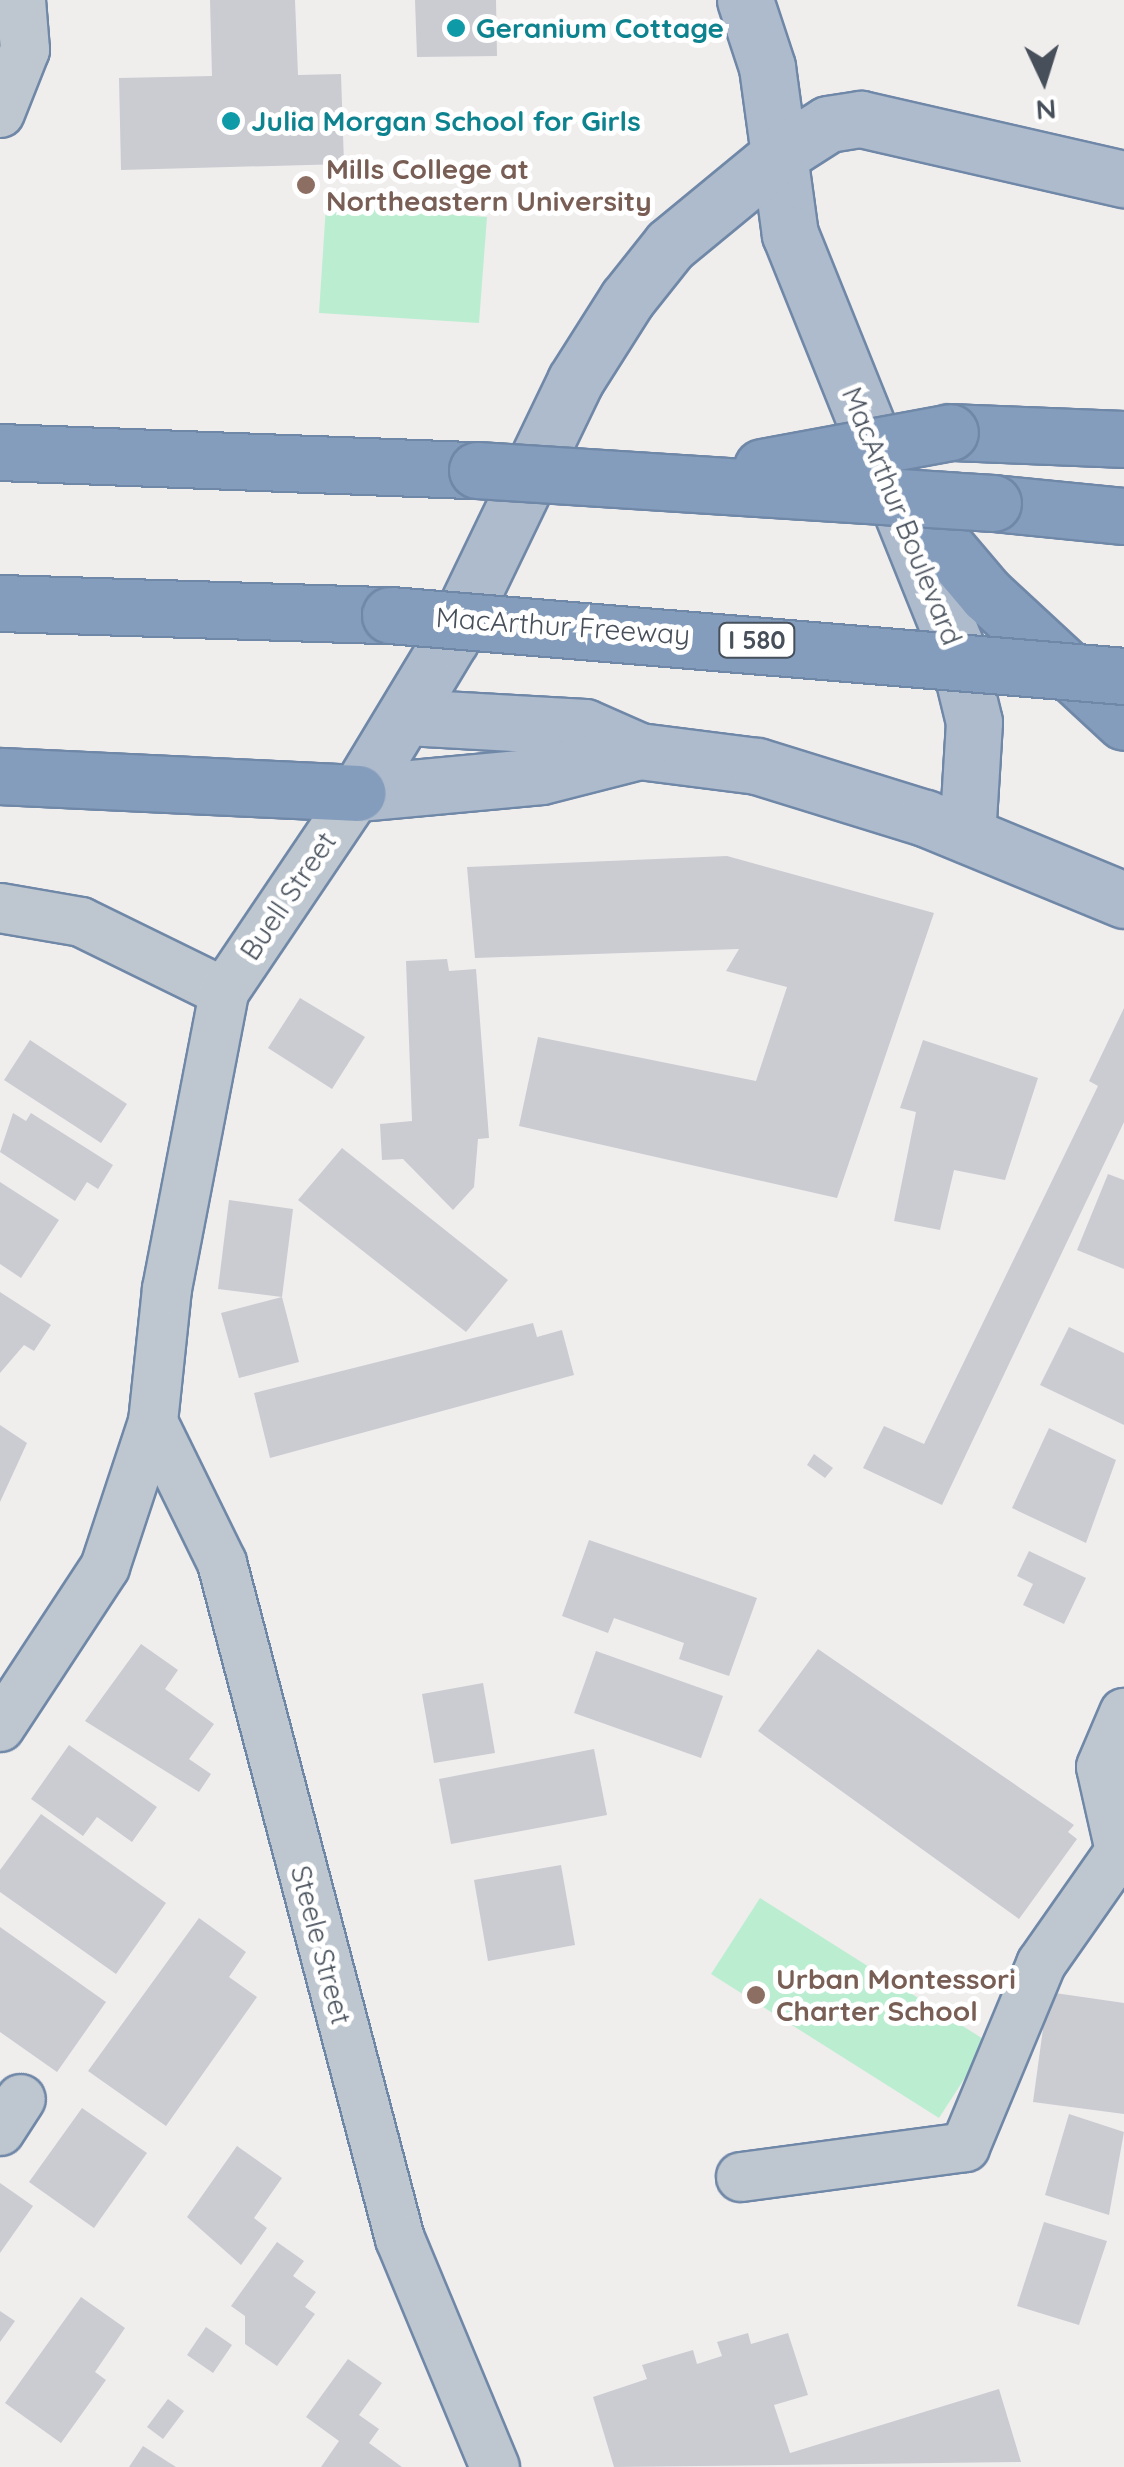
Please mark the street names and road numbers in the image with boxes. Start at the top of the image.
street label: MacArthur Boulevard [835,382,969,650]
street label: MacArthur Freeway [435,600,691,652]
road number: I 580 [717,620,797,660]
street label: Buell Street [233,826,343,966]
street label: Steele Street [284,1862,358,2028]

